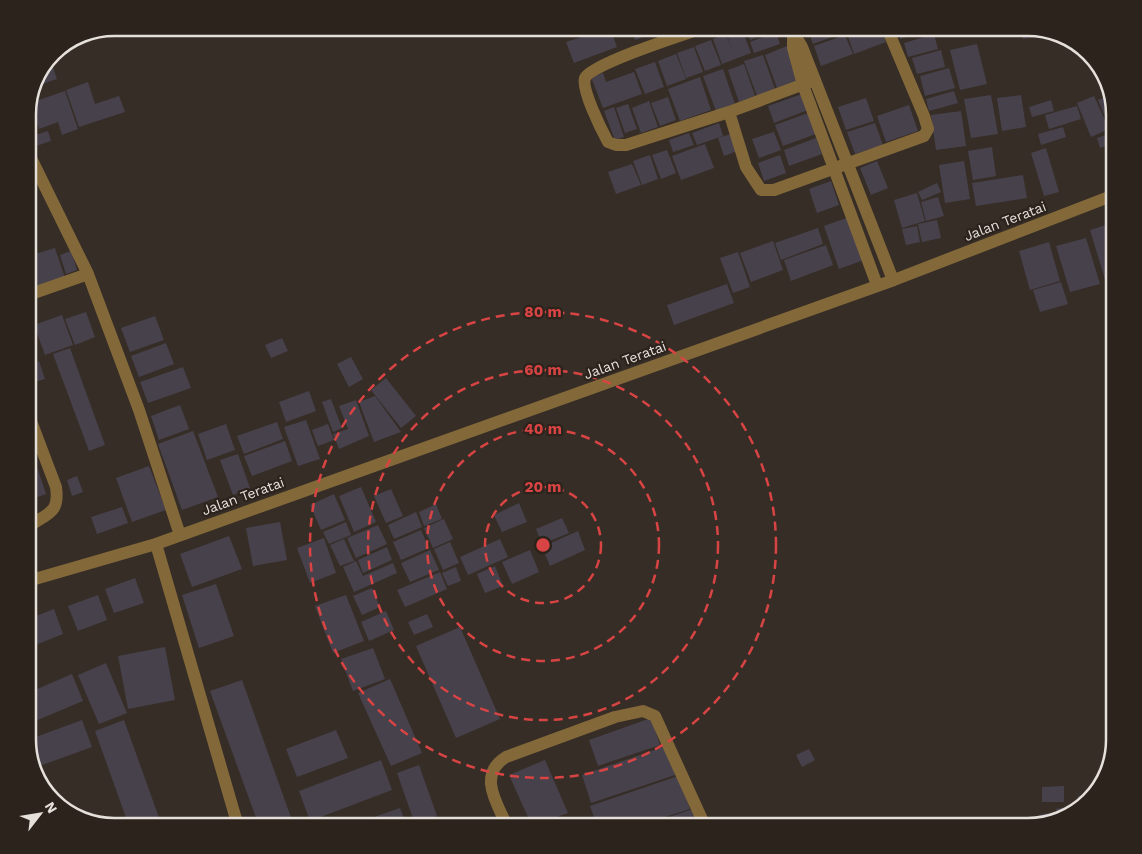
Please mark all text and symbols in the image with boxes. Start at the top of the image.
street label: Jalan Teratai [962,198,1048,244]
text: 80 m [524,303,562,321]
street label: Jalan Teratai [582,338,668,382]
text: 60 m [524,361,562,379]
text: 40 m [524,420,562,438]
street label: Jalan Teratai [200,474,286,518]
text: 20 m [524,478,562,496]
centre of rings [534,536,552,554]
north arrow [15,789,65,839]
text: N [42,799,61,816]

